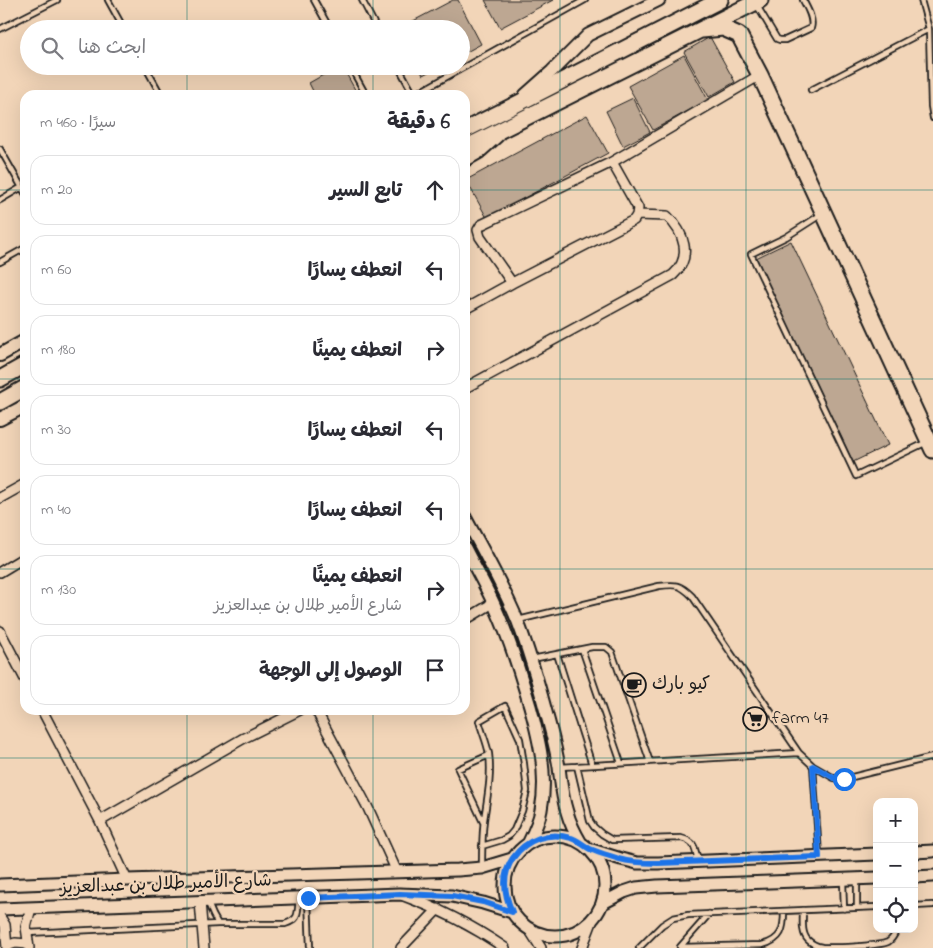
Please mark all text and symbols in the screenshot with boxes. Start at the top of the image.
search box [20,20,470,75]
icon: search [38,34,66,62]
text: ابحث هنا [78,35,146,62]
text: 6 دقيقة [387,108,450,138]
text: سيرًا · 460 m [40,111,116,135]
icon: ahead [421,176,449,204]
text: 20 m [41,178,72,202]
text: تابع السير [330,178,402,205]
icon: left [421,256,449,284]
text: 60 m [41,258,71,282]
text: انعطف يسارًا [307,258,402,285]
icon: right [421,336,449,364]
text: 180 m [41,338,75,362]
text: انعطف يمينًا [312,338,402,365]
icon: left [421,416,449,444]
text: 30 m [41,418,71,442]
text: انعطف يسارًا [307,418,402,445]
icon: left [421,496,449,524]
text: 40 m [41,498,71,522]
text: انعطف يسارًا [307,498,402,525]
text: انعطف يمينًا [312,564,402,591]
icon: right [421,576,449,604]
text: 130 m [41,578,76,602]
text: شارع الأمير طلال بن عبدالعزيز [214,594,402,618]
icon: arrive [421,656,449,684]
text: الوصول إلى الوجهة [259,658,402,685]
cafe icon: كيو بارك [621,672,647,698]
place label: كيو بارك [652,672,711,698]
supermarket icon: farm 47 [742,706,768,732]
place label: farm 47 [772,706,830,732]
route start [833,768,856,791]
map controls [873,798,918,933]
button: + [873,798,918,843]
button: − [873,843,918,888]
street label: شارع الأمير طلال بن عبدالعزيز [58,867,272,902]
route end [297,887,320,910]
button: locate [873,888,918,933]

